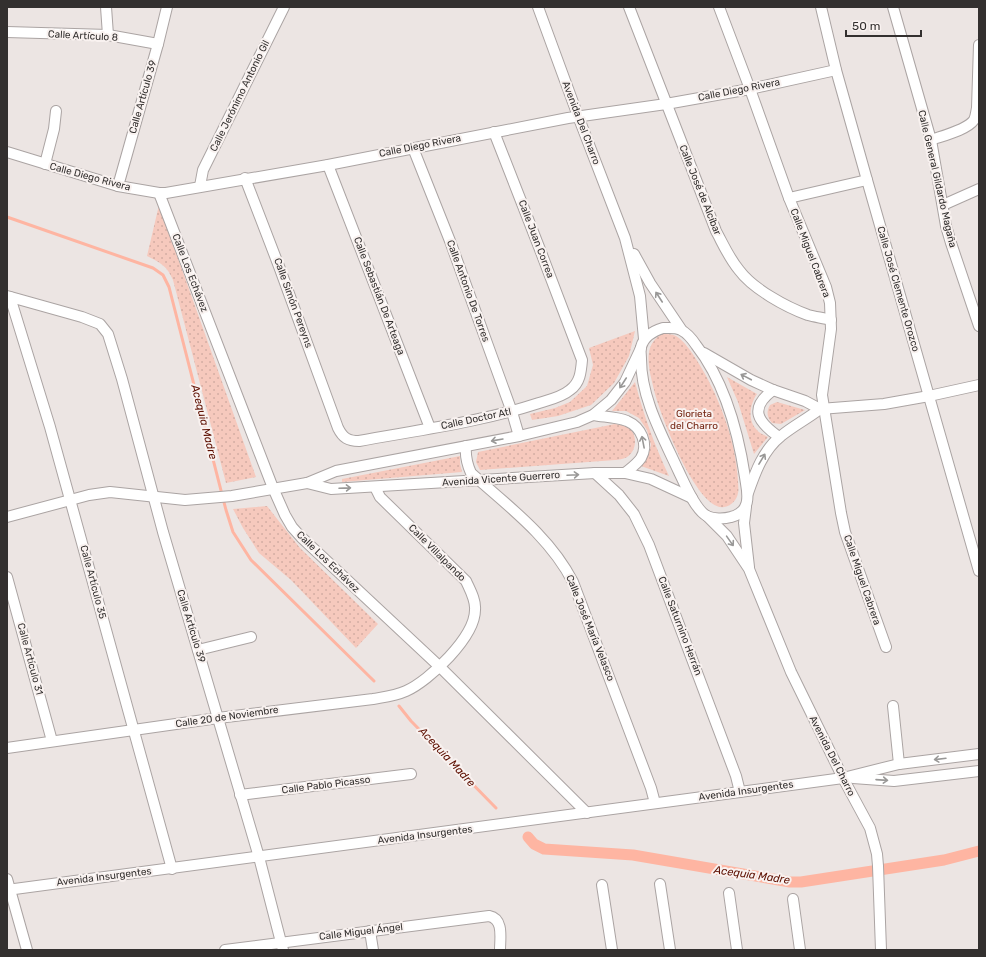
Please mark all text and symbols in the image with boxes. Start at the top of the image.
scale bar [846,12,921,38]
text: 50 m [852,19,880,33]
street label: Calle Artículo 8 [48,28,118,44]
street label: Calle Jerónimo Antonio Gil [208,38,272,154]
street label: Calle Artículo 39 [127,59,159,135]
street label: Calle Diego Rivera [697,76,781,104]
street label: Avenida Del Charro [560,79,603,167]
street label: Calle General Gildardo Magaña [915,109,959,249]
street label: Calle Diego Rivera [378,132,462,160]
street label: Calle José de Alcíbar [676,143,724,237]
street label: Calle Diego Rivera [48,160,132,194]
street label: Calle Juan Correa [516,198,556,280]
street label: Calle Miguel Cabrera [787,207,833,299]
street label: Calle José Clemente Orozco [874,225,922,353]
street label: Calle Los Echávez [170,232,210,314]
street label: Calle Sebastián De Arteaga [351,235,407,357]
street label: Calle Antonio De Torres [444,239,492,343]
street label: Calle Simón Pereyns [271,256,315,350]
one-way arrow [655,292,663,303]
one-way arrow [740,372,752,380]
one-way arrow [619,377,628,388]
water label: Acequia Madre [188,382,220,461]
street label: Calle Doctor Atl [440,406,512,432]
park label: Glorieta del Charro [670,408,718,432]
one-way arrow [638,435,646,448]
one-way arrow [491,436,504,444]
one-way arrow [759,453,767,465]
street label: Avenida Vicente Guerrero [441,469,561,489]
one-way arrow [566,471,579,478]
one-way arrow [338,485,351,492]
street label: Calle Villalpando [406,522,468,584]
street label: Calle Los Echávez [294,529,362,595]
street label: Calle Miguel Cabrera [841,533,883,627]
one-way arrow [726,535,734,546]
street label: Calle Artículo 35 [77,544,109,620]
street label: Calle José María Velasco [563,573,617,683]
street label: Calle Saturnino Herrán [656,575,704,677]
street label: Calle Artículo 39 [174,588,208,664]
street label: Calle Artículo 31 [15,622,45,696]
street label: Calle 20 de Noviembre [175,704,280,730]
street label: Avenida Del Charro [807,714,858,798]
water label: Acequia Madre [415,724,478,789]
one-way arrow [934,755,947,763]
street label: Calle Pablo Picasso [281,774,371,796]
one-way arrow [875,777,888,784]
street label: Avenida Insurgentes [698,778,794,804]
street label: Avenida Insurgentes [377,823,473,847]
water label: Acequia Madre [712,863,791,887]
street label: Avenida Insurgentes [56,865,152,889]
street label: Calle Miguel Ángel [318,921,404,943]

